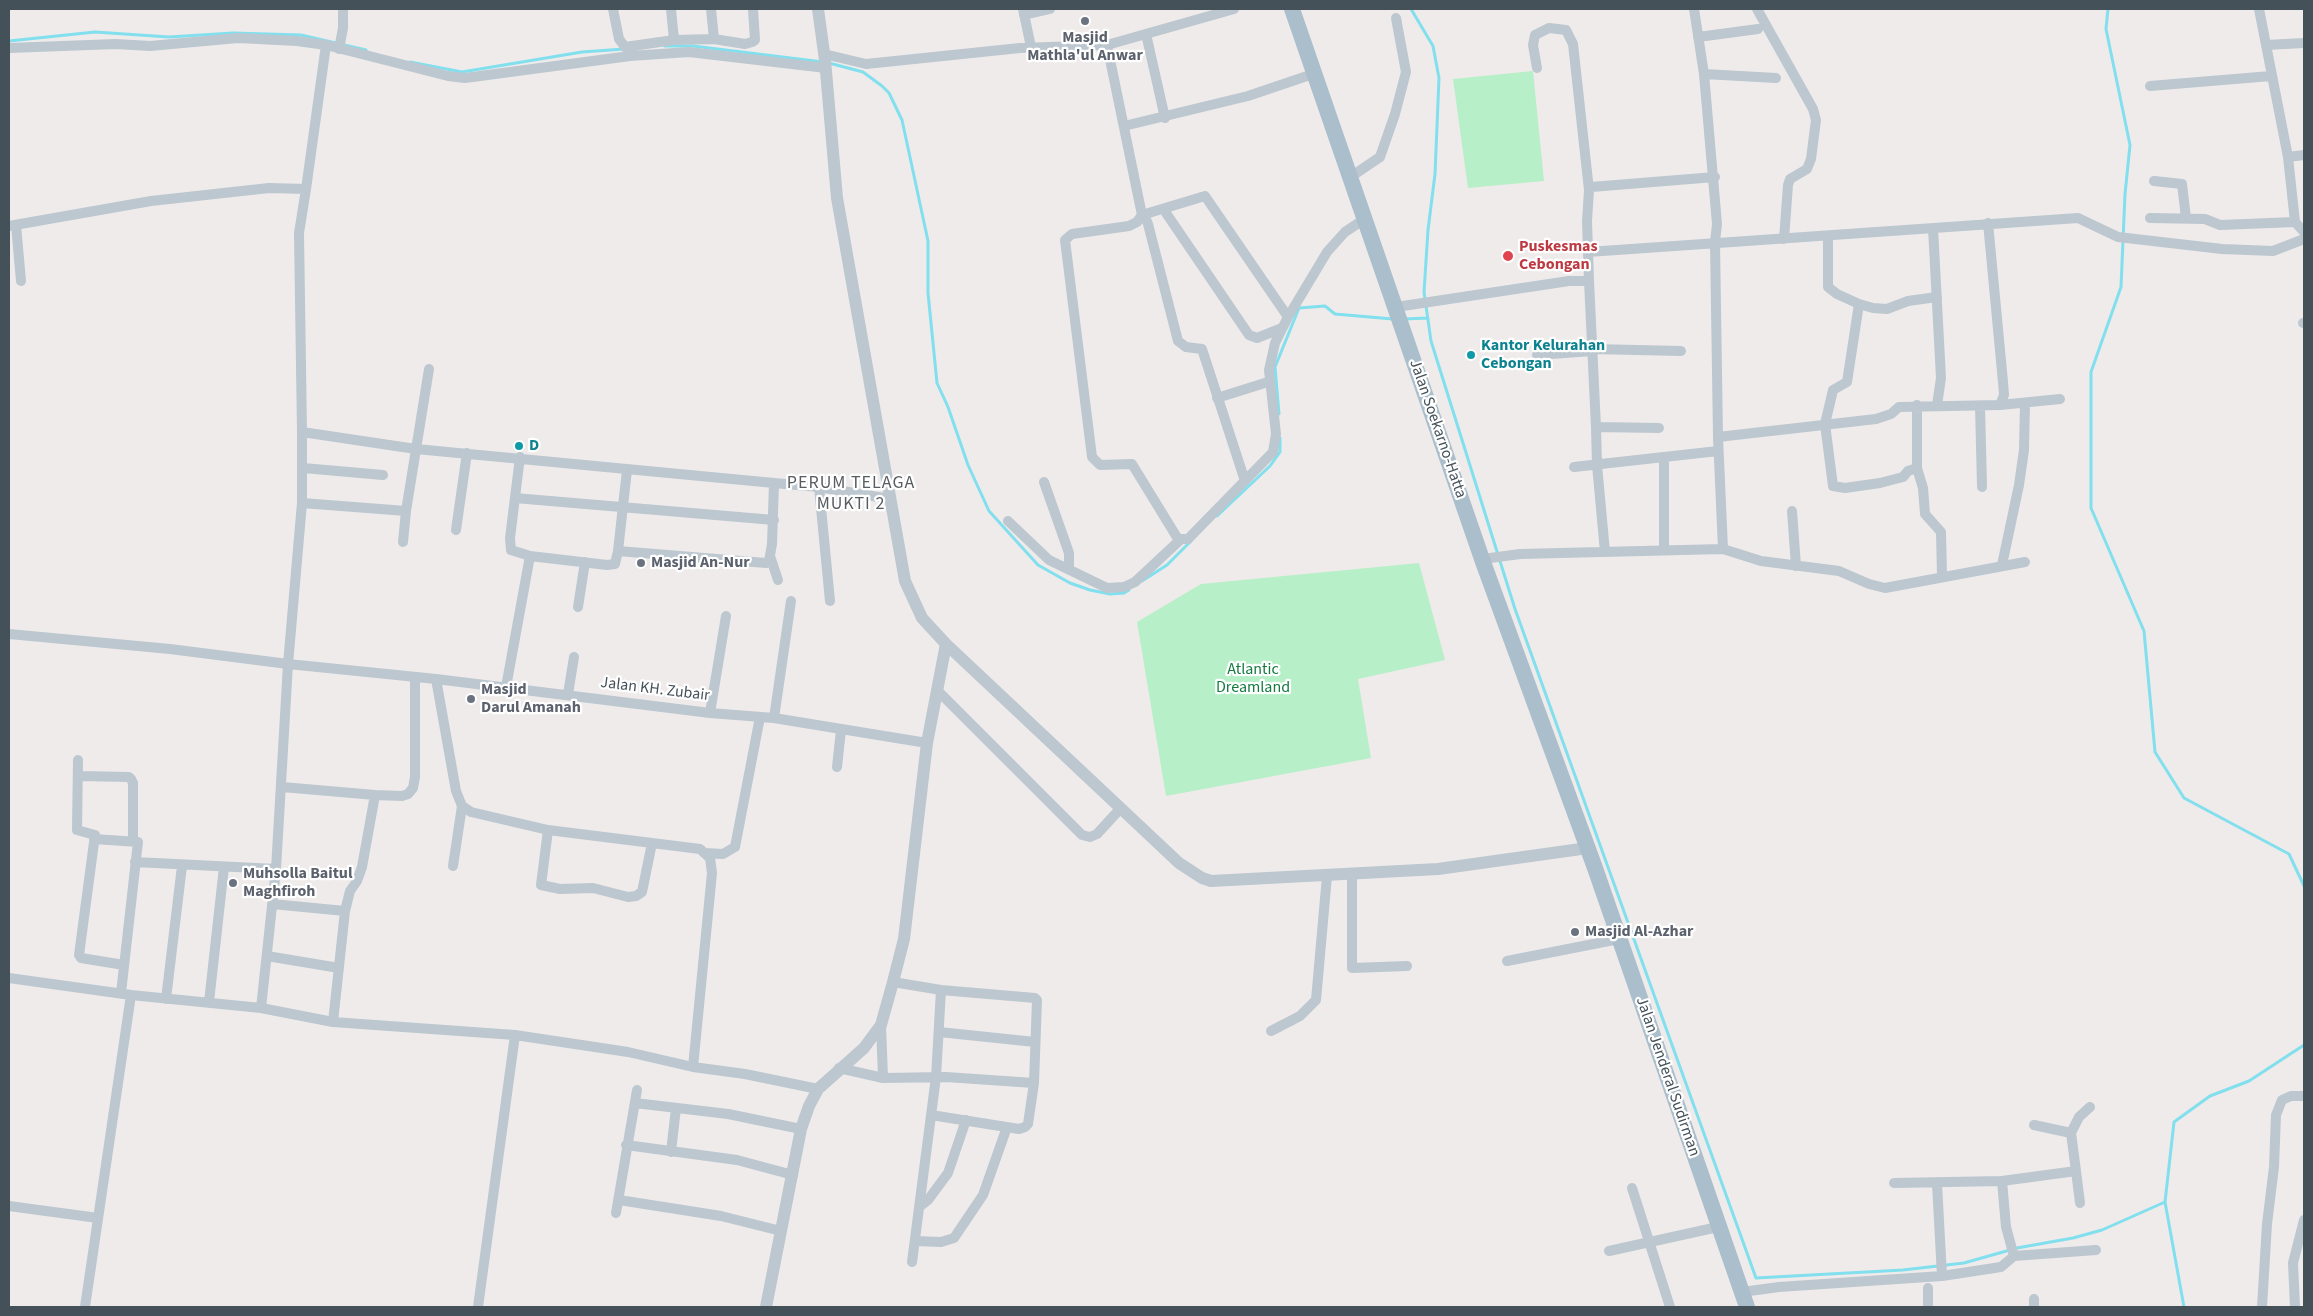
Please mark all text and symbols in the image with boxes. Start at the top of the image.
marker: Masjid Mathla'ul Anwar [1079,15,1091,27]
place label: Masjid Mathla'ul Anwar [1027,28,1143,66]
place label: Puskesmas Cebongan [1519,237,1598,275]
marker: Puskesmas Cebongan [1501,249,1515,263]
place label: Kantor Kelurahan Cebongan [1481,336,1605,374]
marker: Kantor Kelurahan Cebongan [1465,349,1477,361]
street label: Jalan Soekarno-Hatta [1404,357,1470,501]
place label: D [529,436,539,456]
marker: D [513,440,525,452]
district label: PERUM TELAGA MUKTI 2 [785,473,917,516]
place label: Masjid An-Nur [651,553,750,573]
marker: Masjid An-Nur [635,557,647,569]
park label: Atlantic Dreamland [1216,660,1290,698]
street label: Jalan KH. Zubair [599,674,711,706]
place label: Masjid Darul Amanah [481,680,581,718]
marker: Masjid Darul Amanah [465,693,477,705]
place label: Muhsolla Baitul Maghfiroh [243,864,352,902]
marker: Muhsolla Baitul Maghfiroh [227,877,239,889]
place label: Masjid Al-Azhar [1585,922,1693,942]
marker: Masjid Al-Azhar [1569,926,1581,938]
street label: Jalan Jenderal Sudirman [1631,995,1703,1159]

